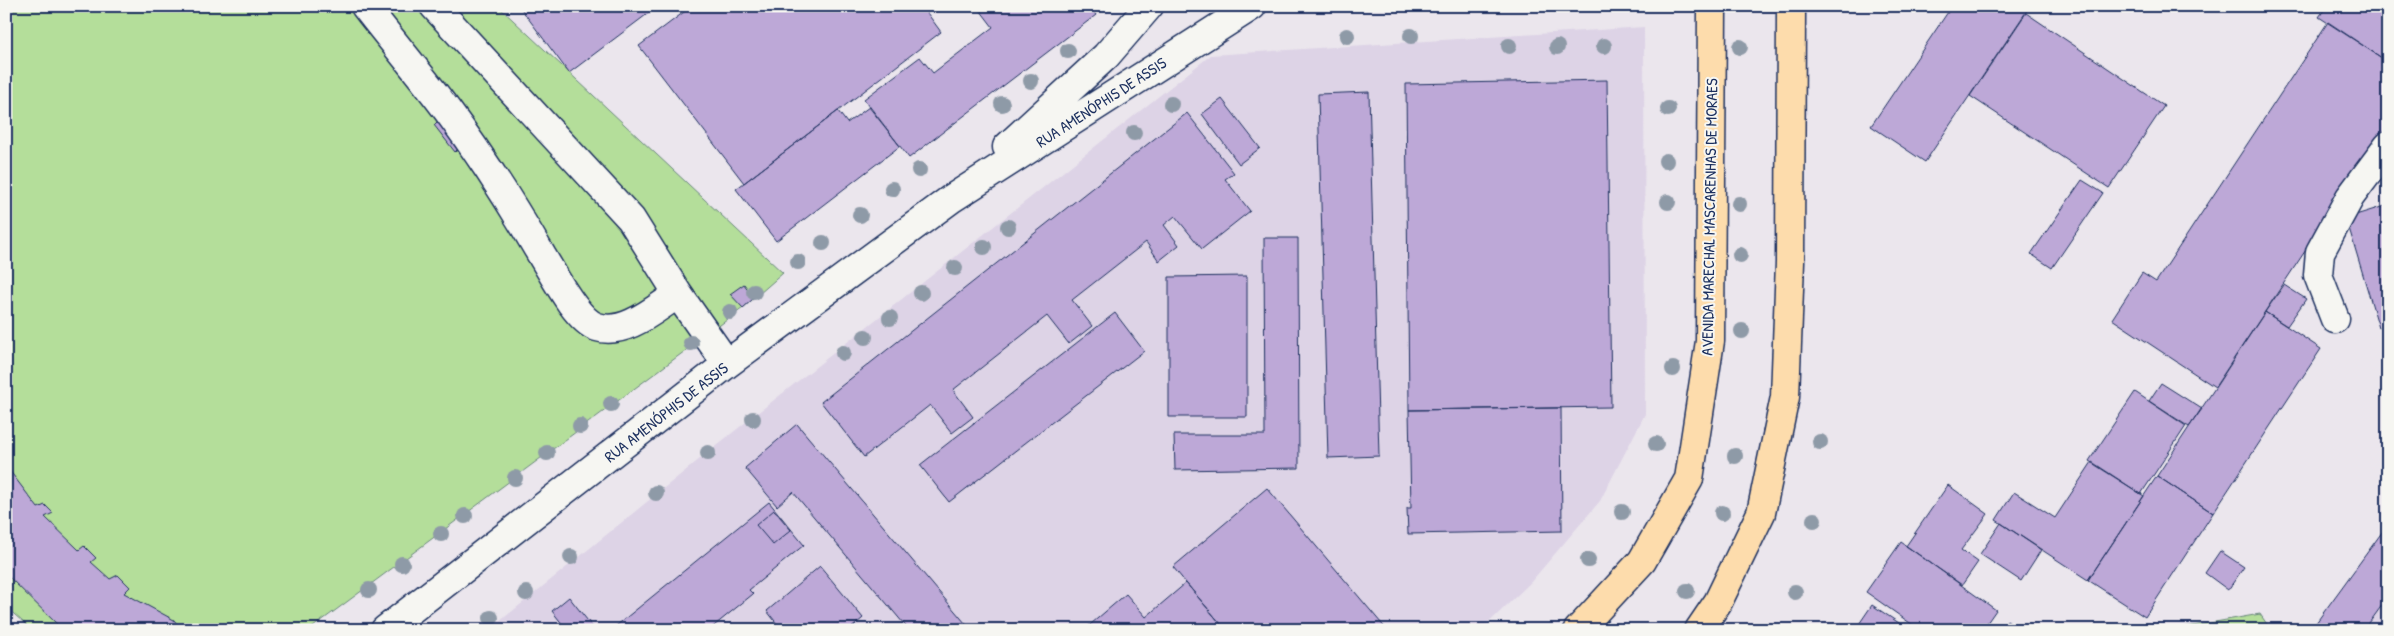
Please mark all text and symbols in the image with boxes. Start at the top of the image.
street label: RUA AMENÓPHIS DE ASSIS [1032,51,1171,152]
street label: AVENIDA MARECHAL MASCARENHAS DE MORAES [1696,78,1722,356]
street label: RUA AMENÓPHIS DE ASSIS [600,356,733,467]

